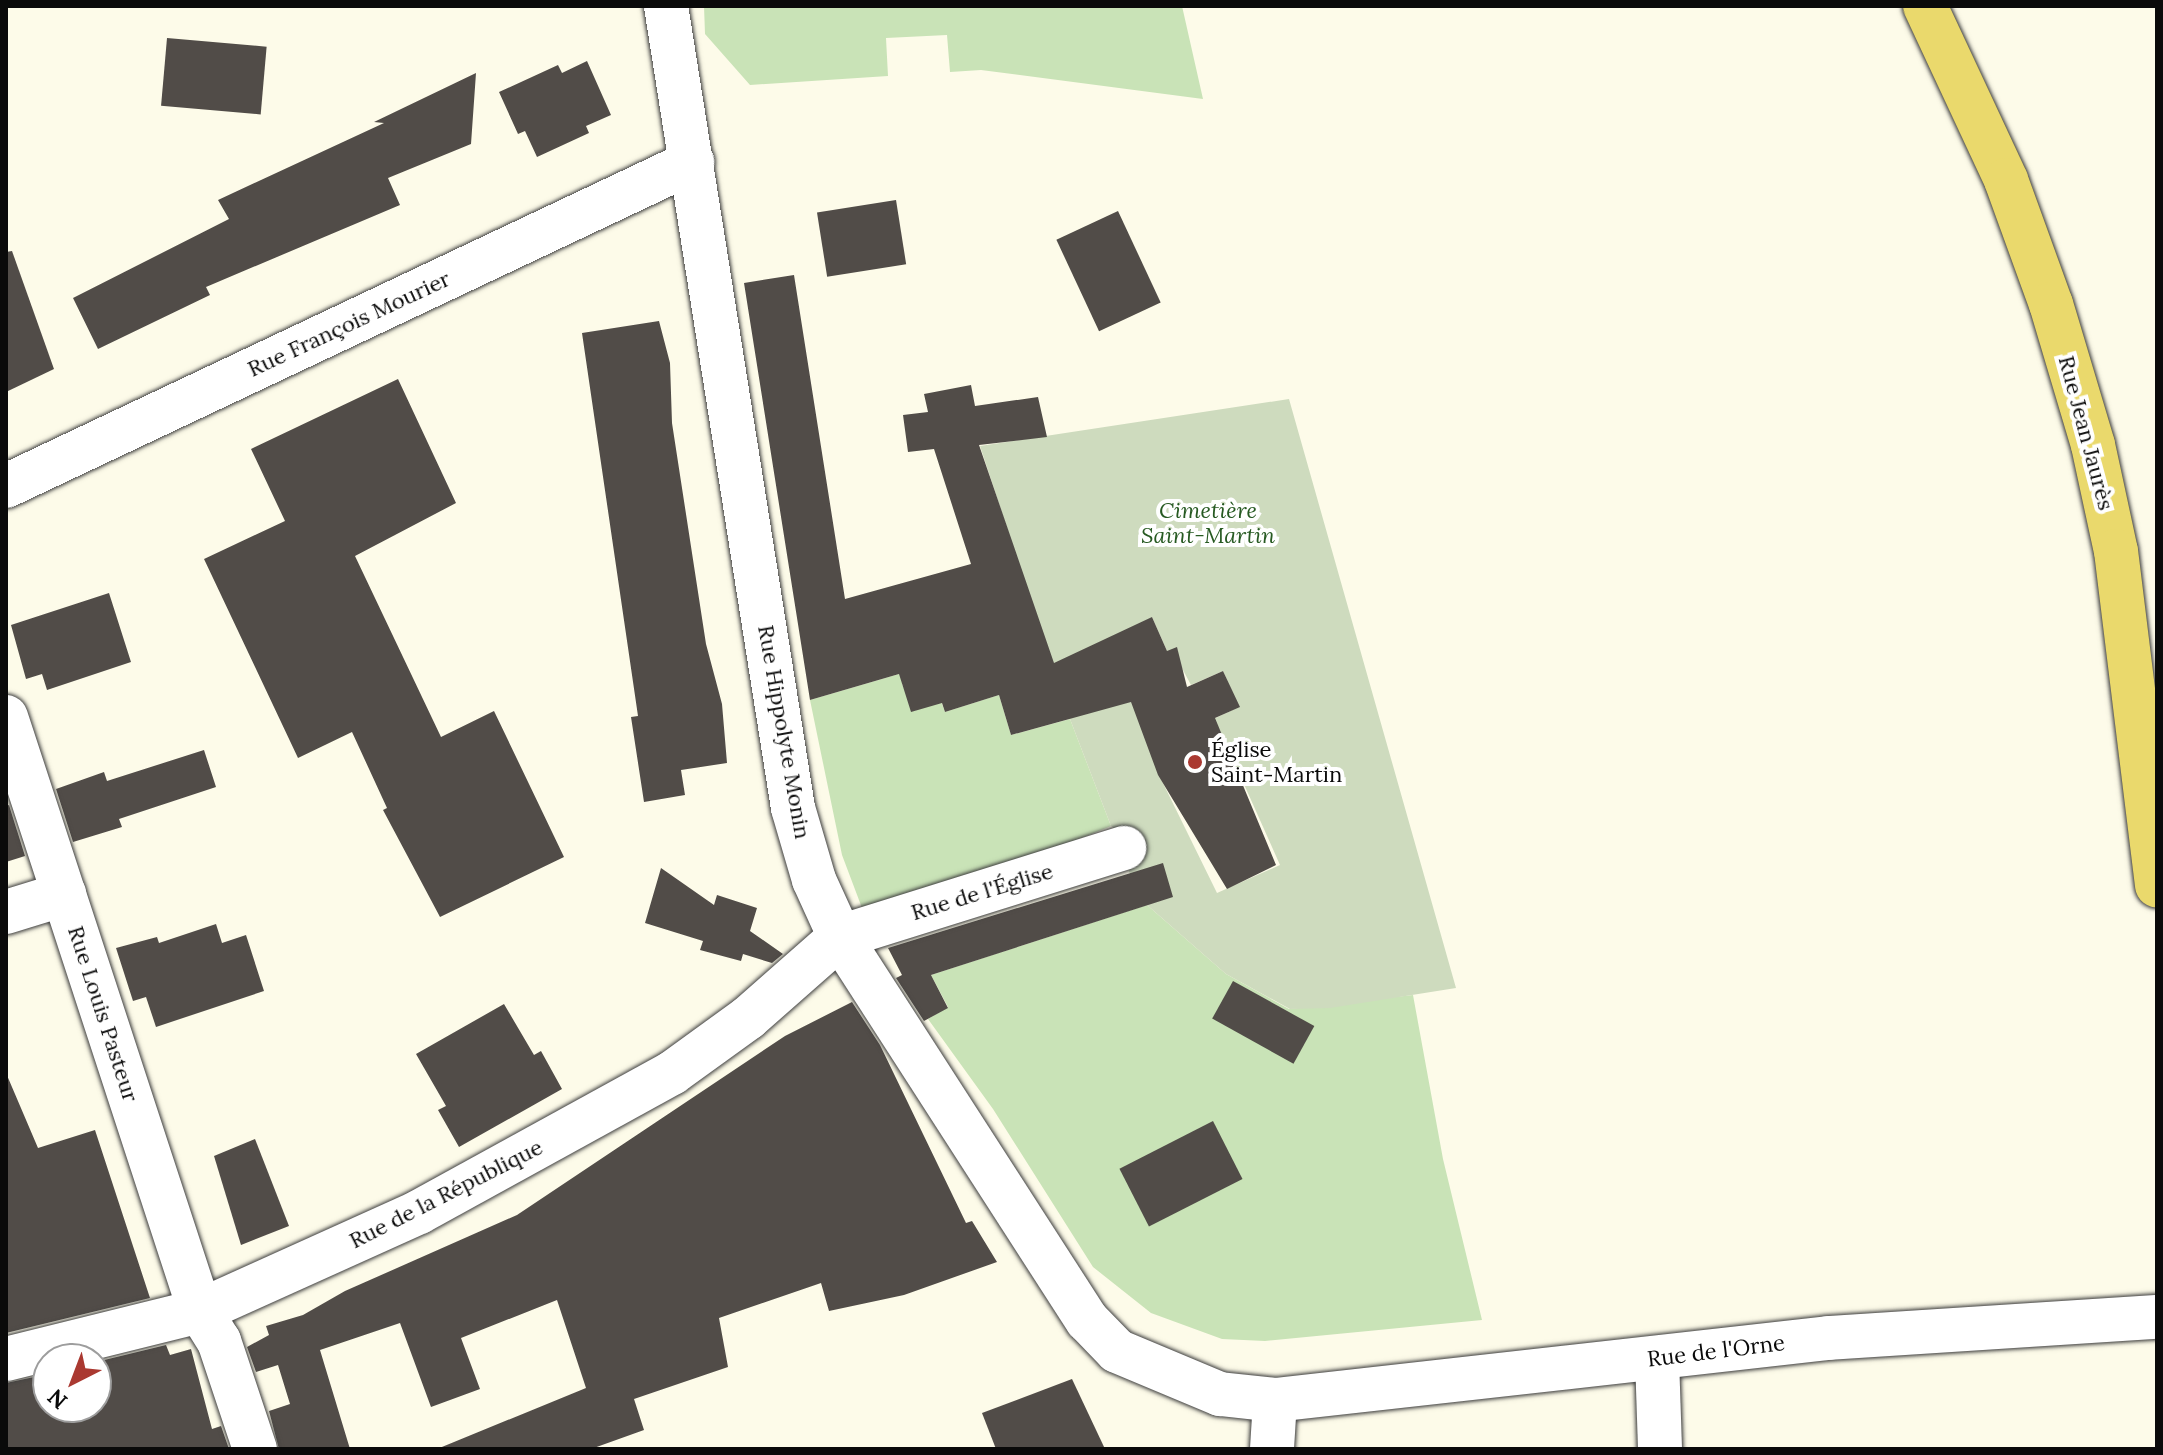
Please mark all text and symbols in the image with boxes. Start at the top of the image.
street label: Rue François Mourier [244,265,454,383]
street label: Rue Jean Jaurès [2053,353,2119,513]
park label: Cimetière Saint-Martin [1141,497,1275,548]
street label: Rue Hippolyte Monin [752,623,816,841]
place label: Église Saint-Martin [1211,736,1342,788]
marker: Église Saint-Martin [1186,753,1204,771]
street label: Rue de l'Église [908,858,1056,926]
street label: Rue Louis Pasteur [62,923,144,1105]
street label: Rue de la République [345,1134,547,1254]
street label: Rue de l'Orne [1646,1329,1786,1373]
north arrow [32,1343,112,1423]
text: N [42,1383,73,1415]

